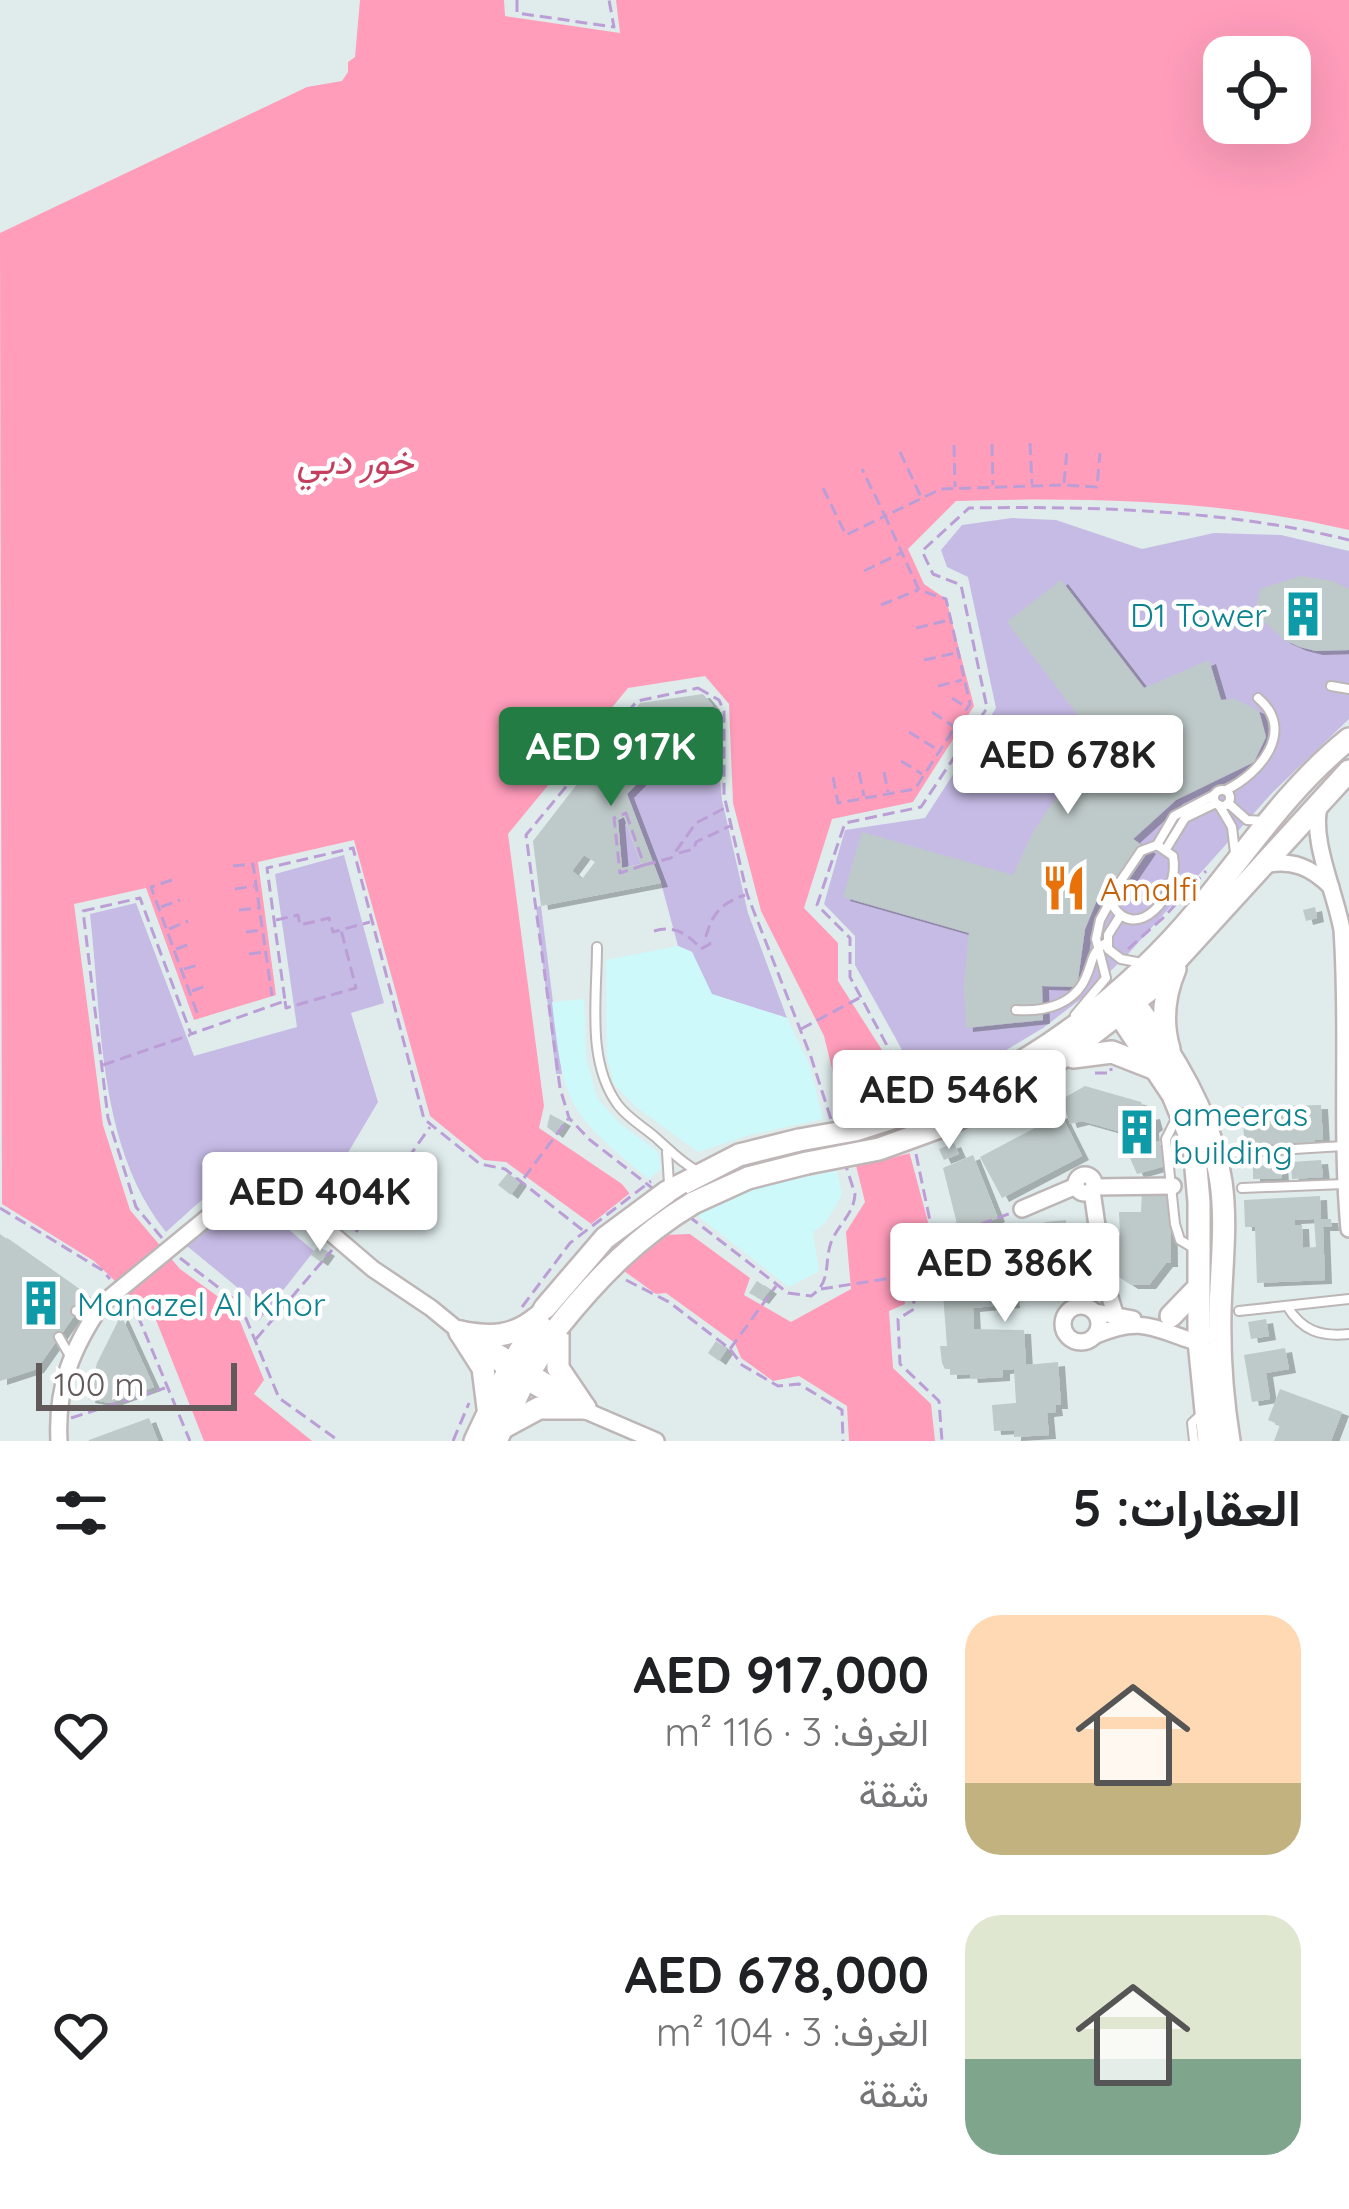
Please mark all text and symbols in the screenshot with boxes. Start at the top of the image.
map controls [1203,36,1311,144]
button: locate [1203,36,1311,144]
water label: خور دبي [297,438,415,491]
building icon: D1 Tower [1278,589,1328,639]
place label: D1 Tower [1130,594,1267,635]
pin: AED 917K [487,707,735,809]
pin: AED 678K [944,715,1192,817]
text: AED 917K [526,721,696,770]
text: AED 678K [980,729,1156,778]
restaurant icon: Amalfi [1039,863,1089,913]
place label: Amalfi [1100,868,1198,909]
pin: AED 546K [825,1050,1073,1152]
text: AED 546K [860,1064,1038,1113]
place label: ameeras building [1173,1093,1308,1172]
building icon: ameeras building [1112,1107,1162,1157]
pin: AED 404K [196,1152,444,1254]
text: AED 404K [229,1166,411,1215]
pin: AED 386K [881,1223,1129,1325]
text: AED 386K [917,1237,1093,1286]
building icon: Manazel Al Khor [16,1278,66,1328]
place label: Manazel Al Khor [77,1283,326,1324]
scale bar [36,1357,237,1410]
text: 100 m [54,1363,145,1404]
text: العقارات: 5 [1072,1475,1301,1539]
icon: filters [48,1480,114,1546]
text: AED 917,000 [633,1642,929,1706]
icon: home [1061,1663,1205,1807]
icon: heart [48,1702,114,1768]
text: الغرف: 3 · 116 m² [664,1707,929,1756]
text: شقة [859,1768,929,1817]
text: AED 678,000 [624,1942,929,2006]
icon: home [1061,1963,1205,2107]
icon: heart [48,2002,114,2068]
text: الغرف: 3 · 104 m² [656,2007,929,2056]
text: شقة [859,2068,929,2117]

